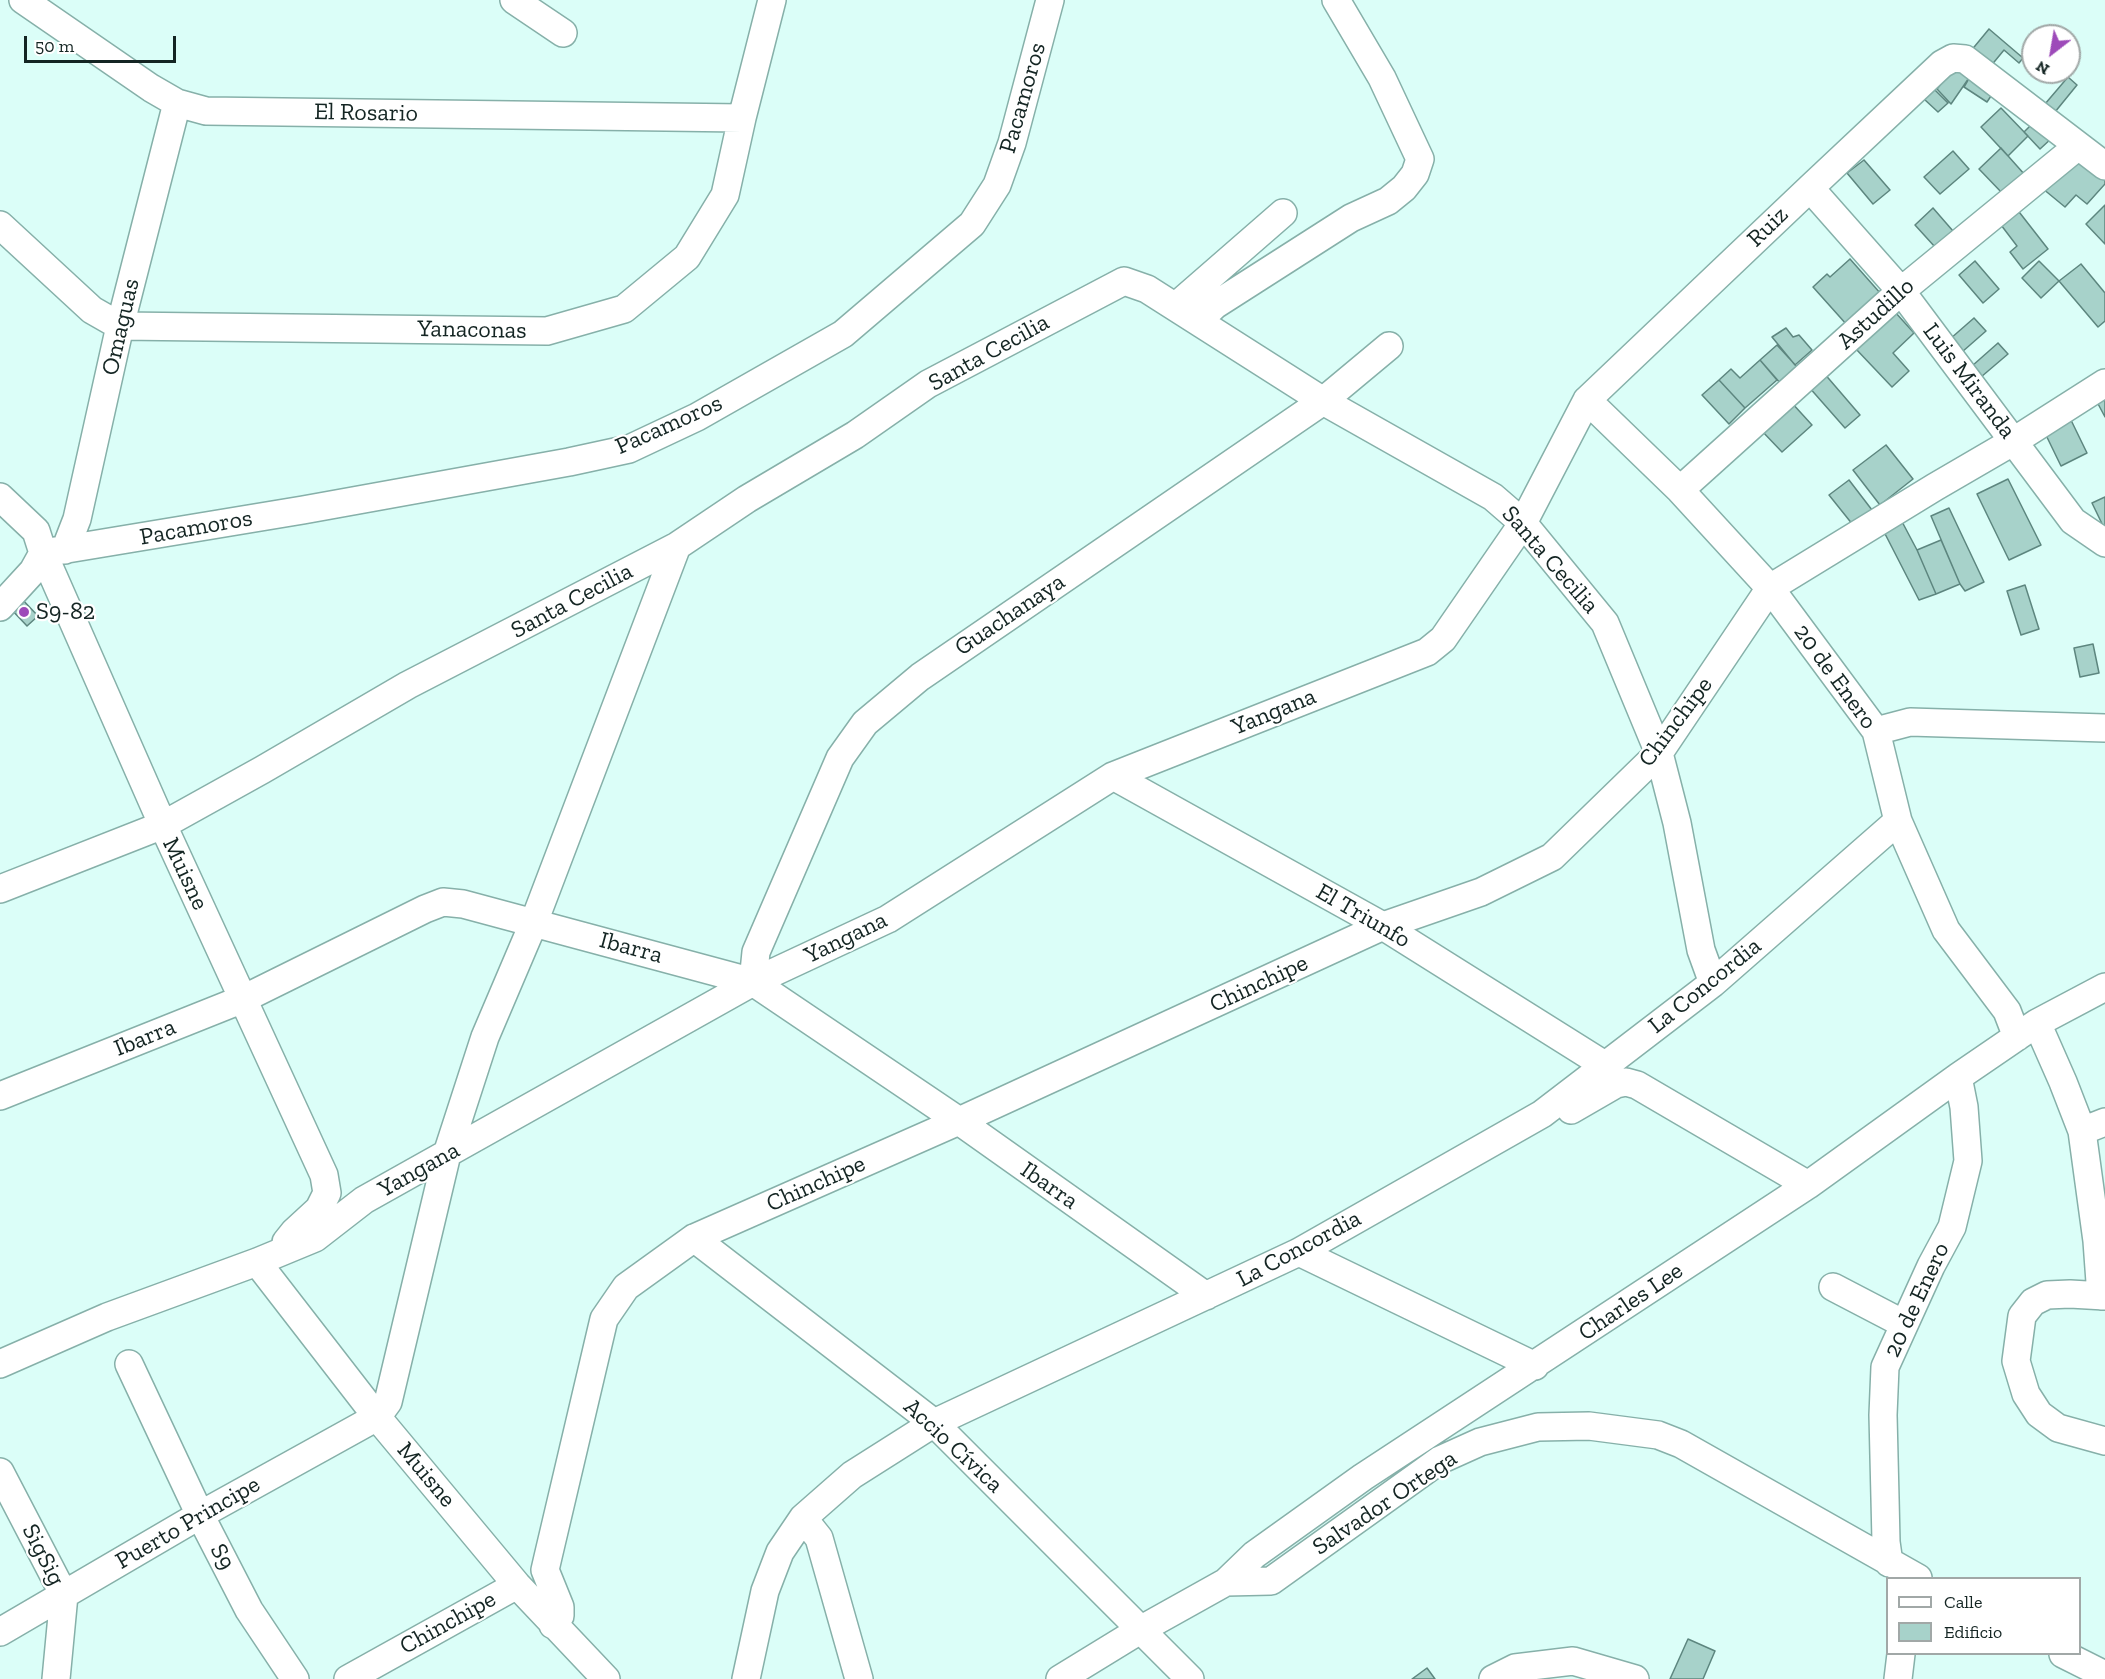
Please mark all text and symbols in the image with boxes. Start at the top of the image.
scale bar [27,24,178,62]
north arrow [2021,24,2081,84]
text: 50 m [35,35,74,57]
street label: Pacamoros [993,39,1053,157]
text: N [2032,57,2053,79]
street label: El Rosario [314,98,418,128]
street label: Ruiz [1741,201,1795,253]
street label: Astudillo [1832,272,1920,356]
street label: Omaguas [96,276,146,378]
street label: Santa Cecilia [924,308,1054,398]
street label: Yanaconas [417,315,527,345]
street label: Luis Miranda [1916,318,2022,444]
street label: Pacamoros [611,389,727,461]
street label: Santa Cecilia [1495,500,1605,620]
street label: Pacamoros [137,504,255,552]
street label: Santa Cecilia [506,557,638,645]
street label: Guachanaya [950,568,1070,662]
place label: S9-82 [36,598,95,626]
marker: S9-82 [17,605,31,619]
street label: 20 de Enero [1787,619,1883,735]
street label: Chinchipe [1633,671,1719,773]
street label: Yangana [1228,682,1320,742]
street label: Muisne [156,833,214,915]
street label: El Triunfo [1311,877,1415,955]
street label: Yangana [800,906,892,970]
street label: Ibarra [596,926,666,970]
street label: La Concordia [1643,932,1767,1040]
street label: Chinchipe [1205,949,1313,1019]
street label: Ibarra [110,1013,180,1063]
street label: Yangana [373,1136,465,1204]
street label: Chinchipe [762,1149,870,1219]
street label: Ibarra [1015,1156,1083,1216]
street label: La Concordia [1232,1204,1366,1294]
street label: 20 de Enero [1878,1238,1956,1362]
street label: Charles Lee [1573,1257,1689,1347]
street label: Accio Cívica [897,1393,1009,1499]
street label: Muisne [390,1436,462,1514]
street label: Salvador Ortega [1307,1444,1463,1562]
street label: Puerto Principe [111,1470,265,1576]
street label: SigSig [15,1519,71,1591]
street label: S9 [203,1539,241,1575]
legend [1886,1577,2081,1655]
street label: Chinchipe [395,1585,501,1661]
text: Calle [1944,1591,1982,1613]
text: Edificio [1944,1621,2002,1643]

